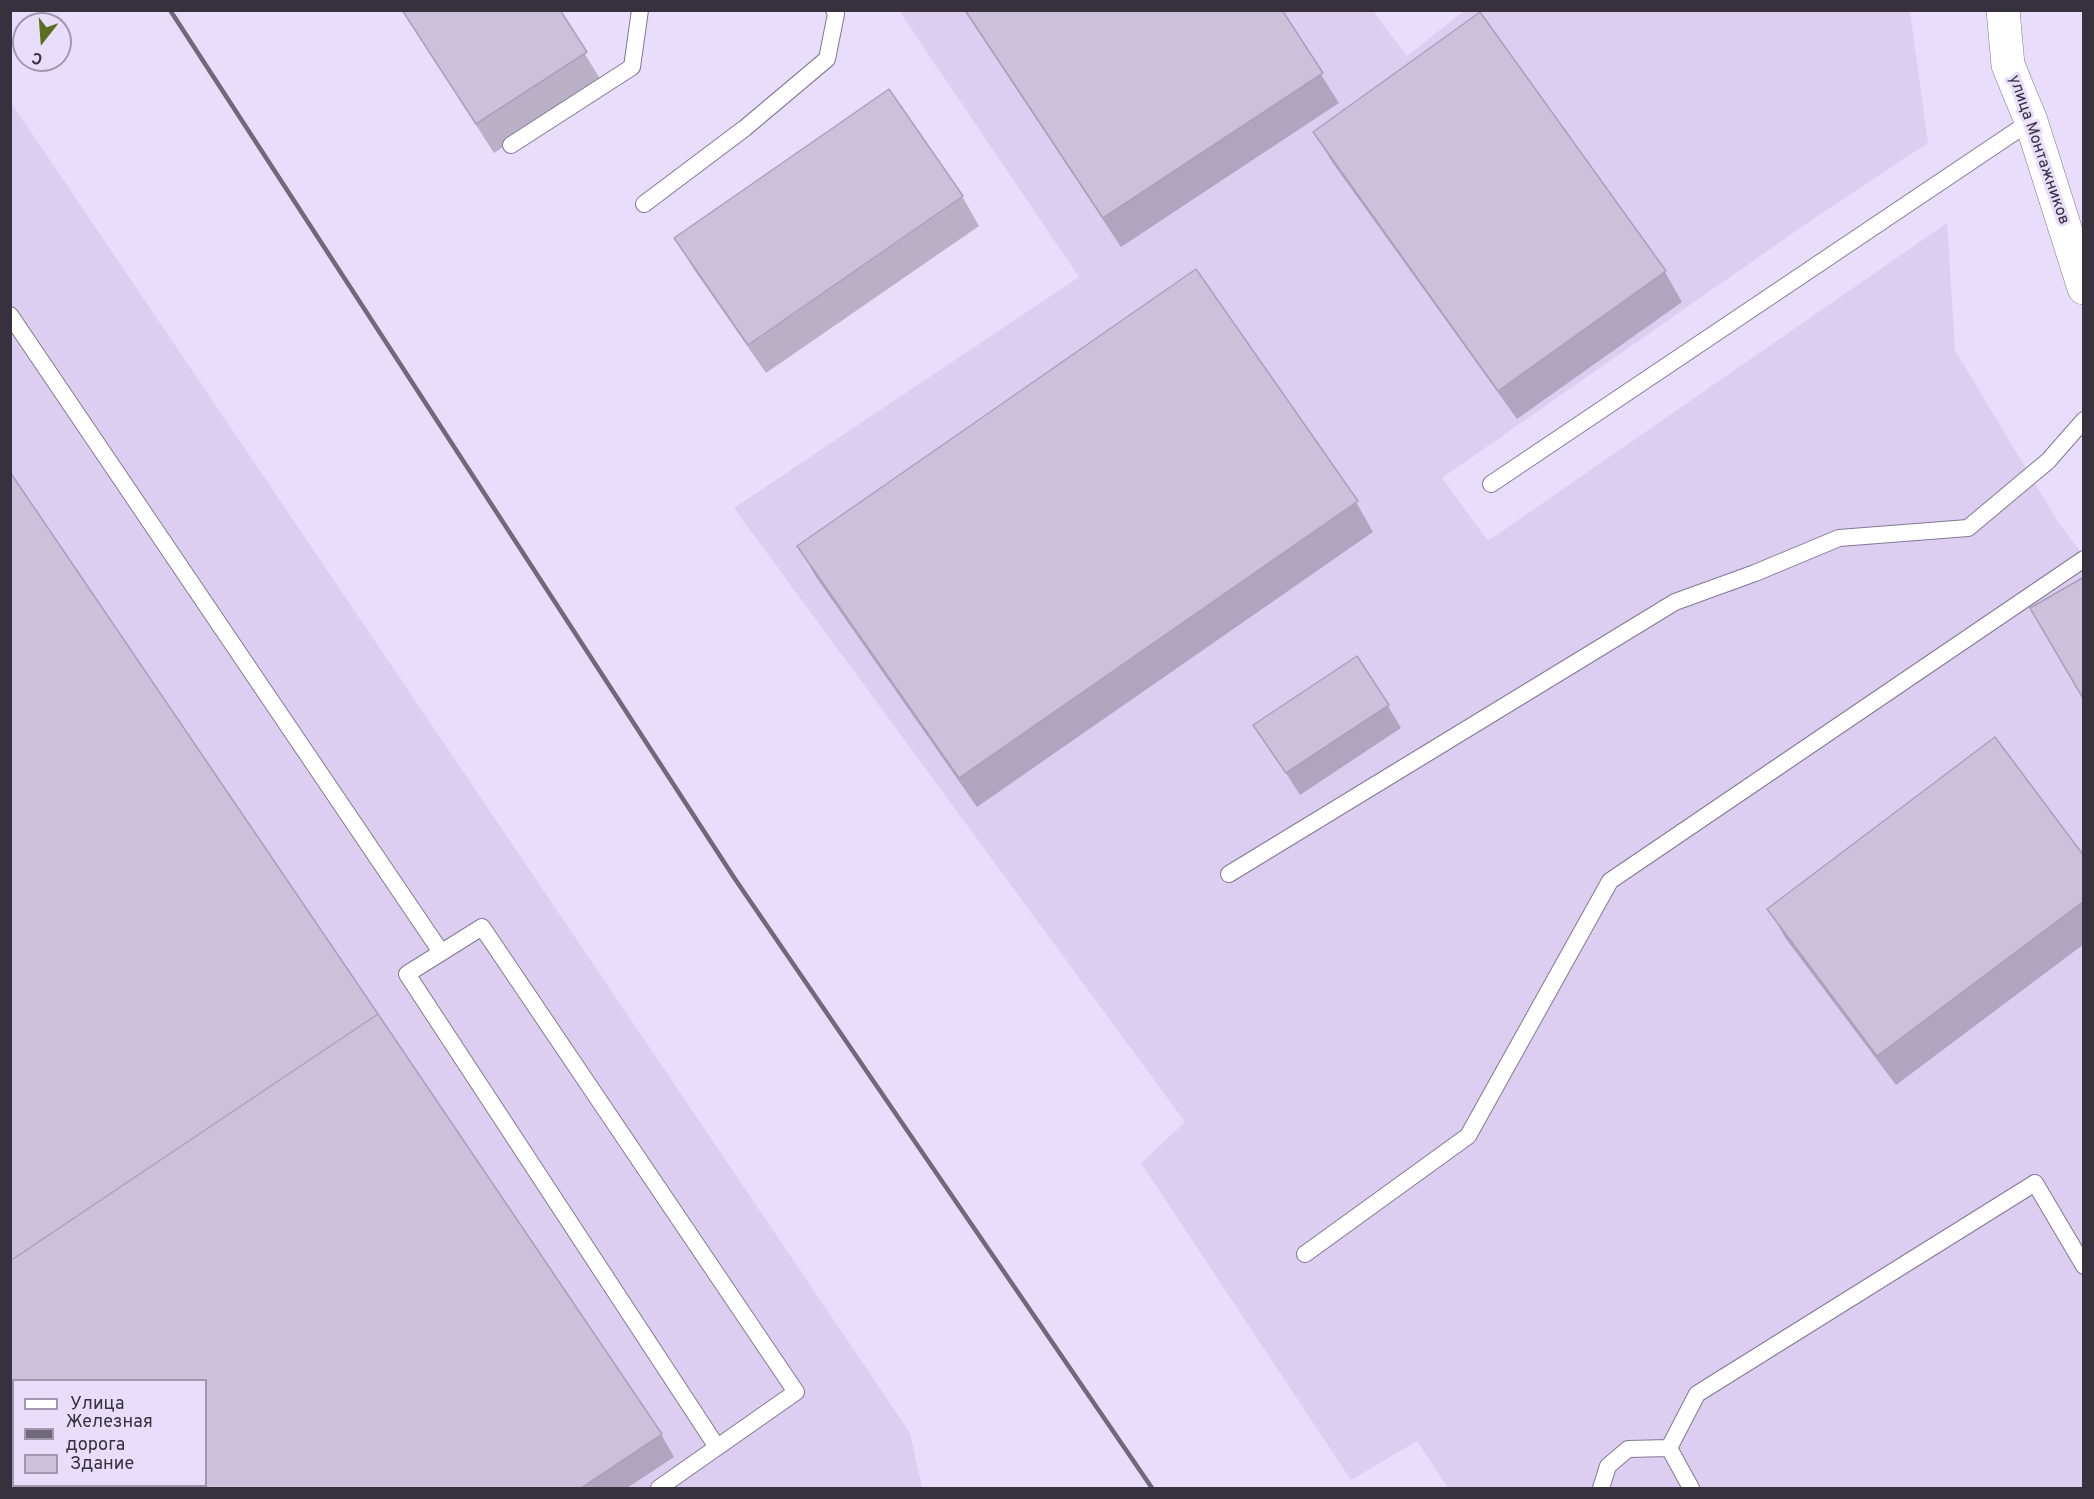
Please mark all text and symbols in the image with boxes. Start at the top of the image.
north arrow [12,12,72,72]
text: С [30,46,45,68]
street label: улица Монтажников [2003,73,2073,227]
legend [12,1379,207,1487]
text: Улица [70,1393,124,1416]
text: Железная дорога [66,1411,153,1457]
text: Здание [70,1453,134,1476]

